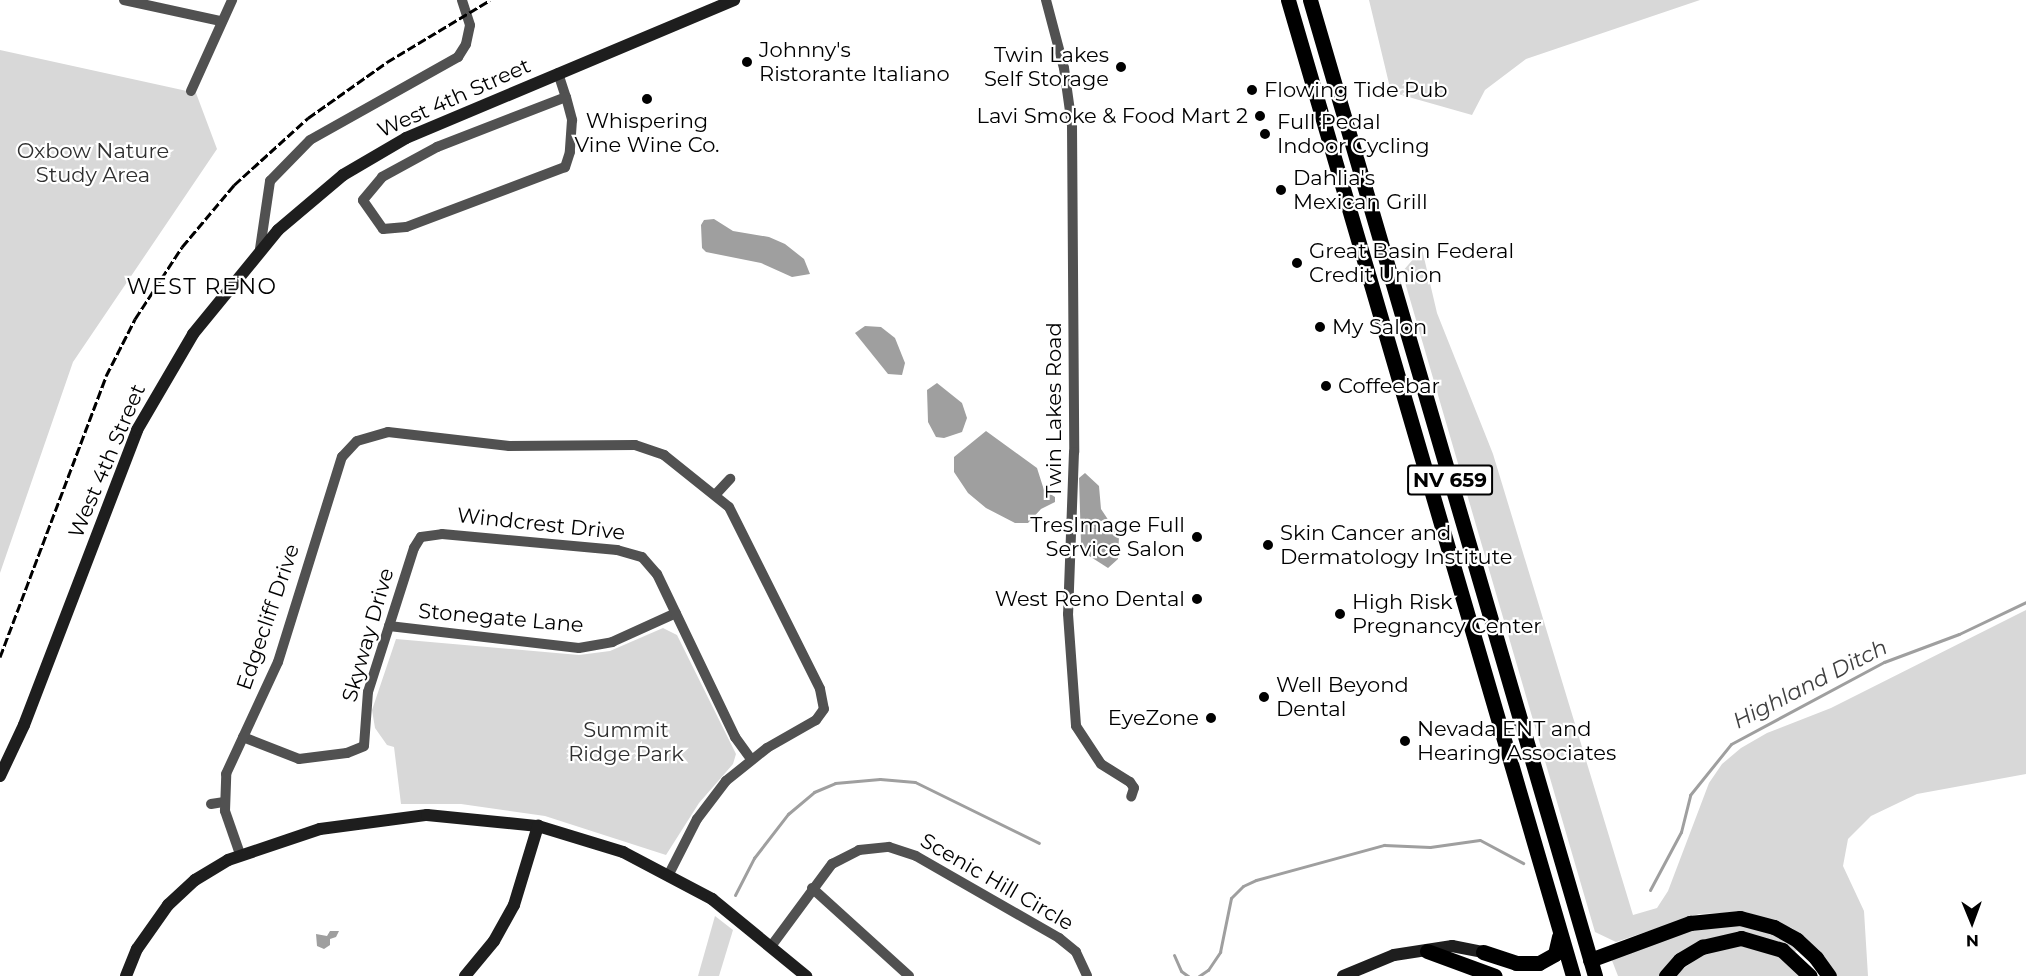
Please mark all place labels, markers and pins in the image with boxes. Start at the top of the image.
place label: Johnny's Ristorante Italiano [759,37,950,87]
place label: Twin Lakes Self Storage [984,42,1109,92]
marker: Johnny's Ristorante Italiano [740,55,754,69]
marker: Twin Lakes Self Storage [1114,60,1128,74]
place label: Flowing Tide Pub [1264,77,1448,103]
marker: Flowing Tide Pub [1245,83,1259,97]
marker: Whispering Vine Wine Co. [640,92,654,106]
place label: Lavi Smoke & Food Mart 2 [977,103,1248,129]
place label: Whispering Vine Wine Co. [574,108,720,158]
marker: Lavi Smoke & Food Mart 2 [1253,109,1267,123]
place label: Full Pedal Indoor Cycling [1277,109,1430,159]
marker: Full Pedal Indoor Cycling [1258,127,1272,141]
place label: Dahlia's Mexican Grill [1293,165,1428,215]
marker: Dahlia's Mexican Grill [1274,183,1288,197]
place label: Great Basin Federal Credit Union [1309,238,1514,288]
marker: Great Basin Federal Credit Union [1290,256,1304,270]
place label: My Salon [1332,314,1427,340]
marker: My Salon [1313,320,1327,334]
place label: Coffeebar [1338,373,1440,399]
marker: Coffeebar [1319,379,1333,393]
place label: TresImage Full Service Salon [1030,512,1185,562]
place label: Skin Cancer and Dermatology Institute [1280,520,1512,570]
marker: TresImage Full Service Salon [1190,530,1204,544]
marker: Skin Cancer and Dermatology Institute [1261,538,1275,552]
place label: West Reno Dental [995,586,1185,612]
place label: High Risk Pregnancy Center [1352,589,1542,639]
marker: West Reno Dental [1190,592,1204,606]
marker: High Risk Pregnancy Center [1333,607,1347,621]
place label: Well Beyond Dental [1276,672,1409,722]
marker: Well Beyond Dental [1257,690,1271,704]
place label: EyeZone [1108,705,1199,731]
marker: EyeZone [1204,711,1218,725]
place label: Nevada ENT and Hearing Associates [1417,716,1616,766]
marker: Nevada ENT and Hearing Associates [1398,734,1412,748]

